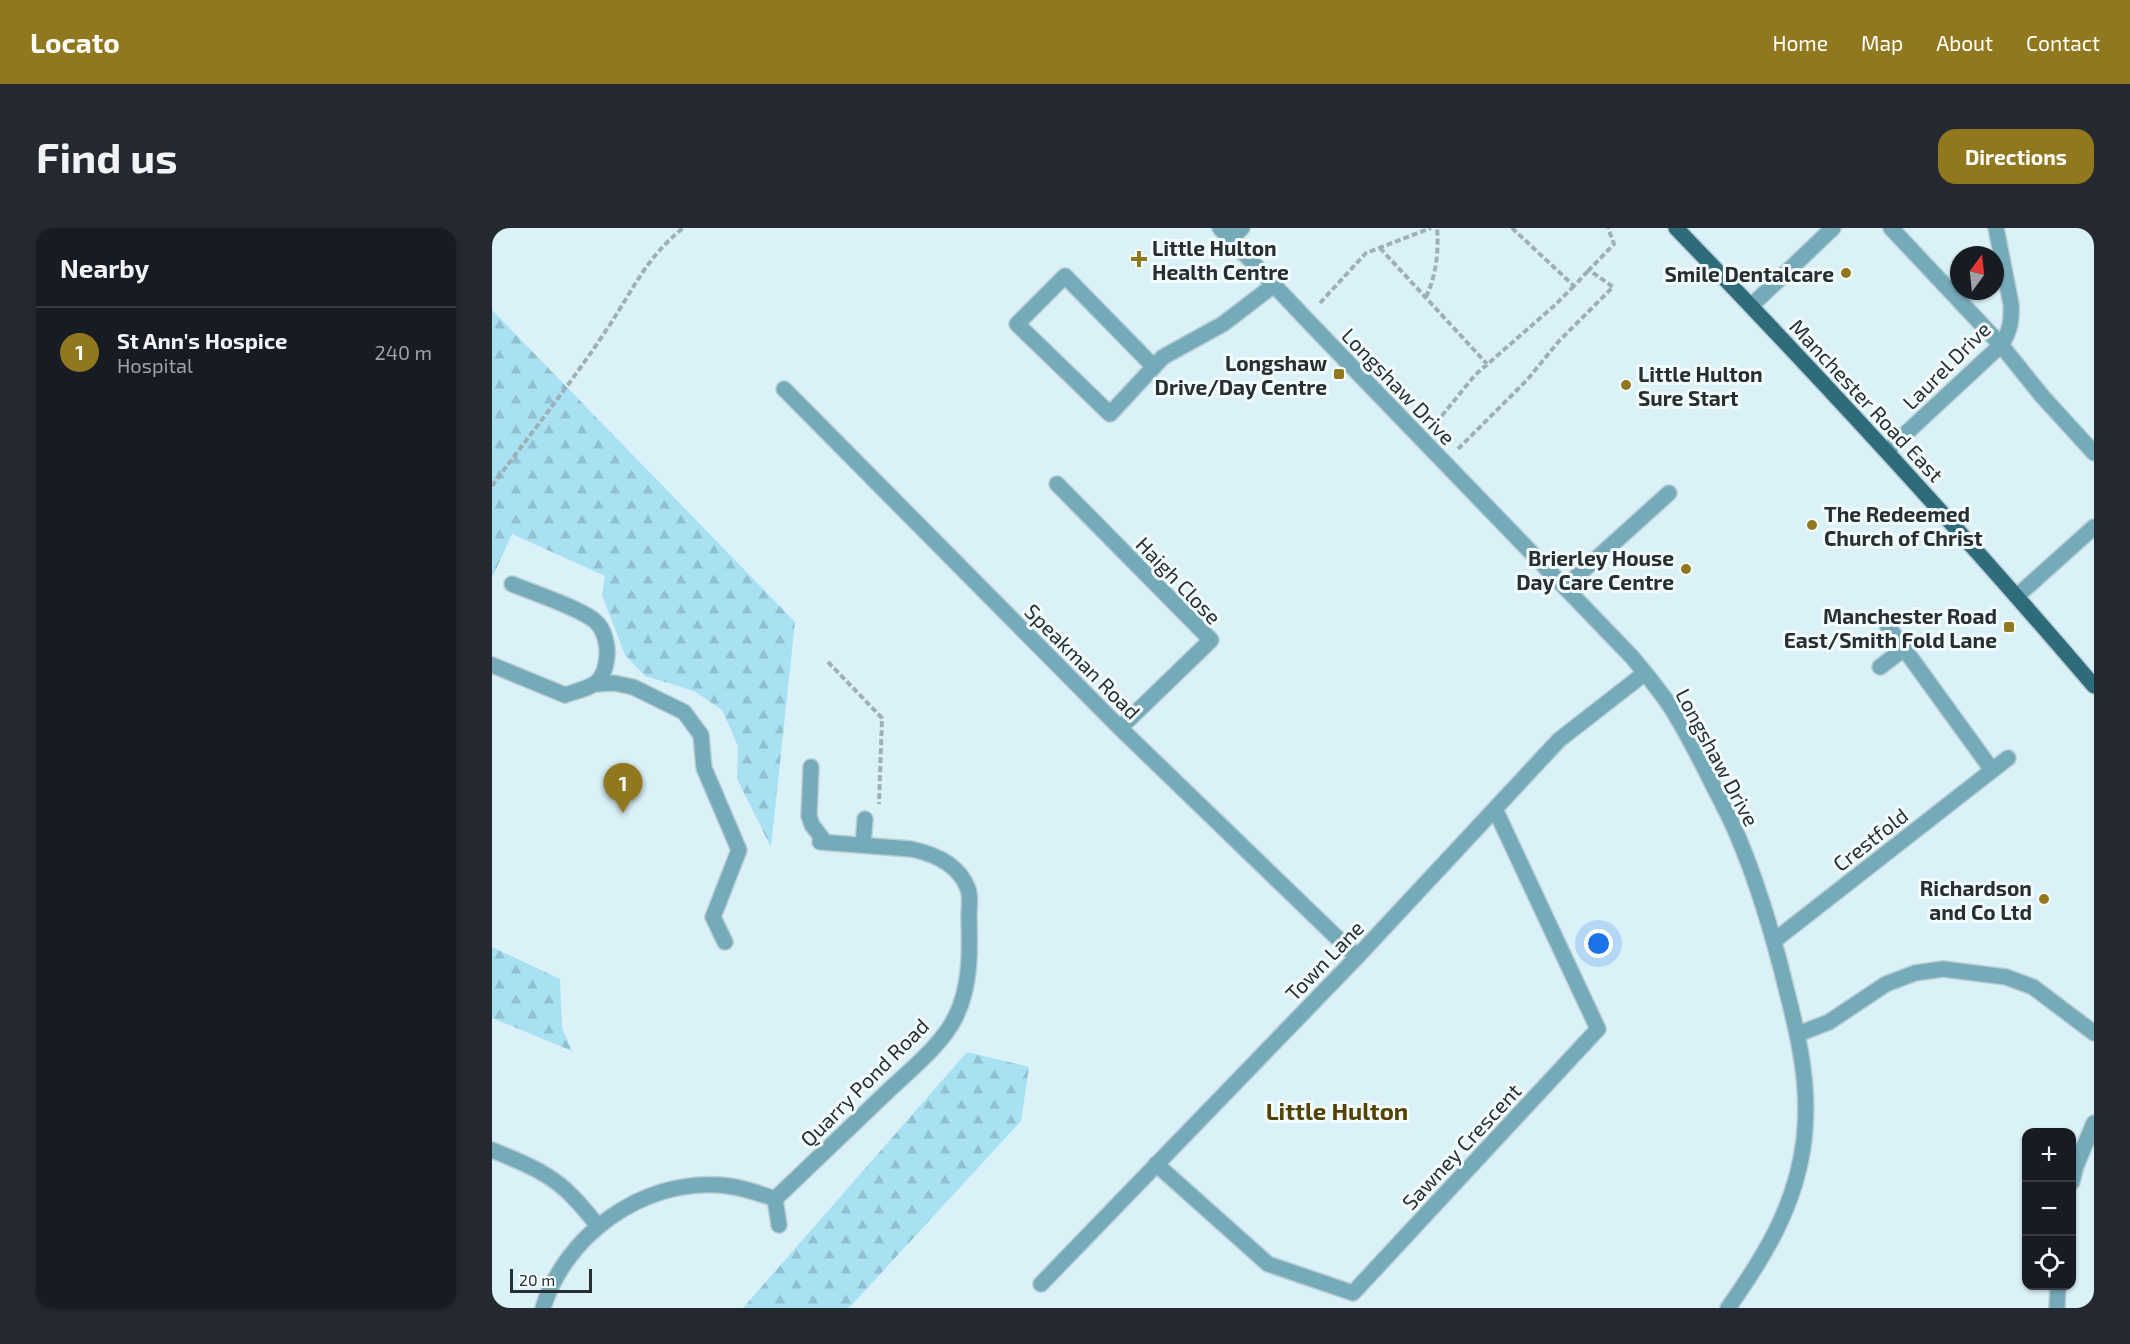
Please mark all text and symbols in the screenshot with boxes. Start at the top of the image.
text: Locato [30,25,120,59]
text: Home [1772,30,1828,55]
text: Map [1861,30,1903,55]
text: About [1936,30,1993,55]
text: Contact [2026,30,2100,55]
button: Directions [1938,129,2094,184]
text: Find us [36,131,178,181]
place label: Little Hulton Health Centre [1152,235,1289,284]
north arrow [1950,246,2004,300]
marker: Little Hulton Health Centre [1130,250,1148,268]
text: Nearby [60,252,149,283]
place label: Smile Dentalcare [1665,261,1834,286]
marker: Smile Dentalcare [1839,266,1853,280]
street label: Manchester Road East [1785,313,1949,487]
street label: Laurel Drive [1897,316,1995,414]
street label: Longshaw Drive [1337,322,1461,450]
text: St Ann's Hospice [117,327,287,353]
text: 1 [75,340,84,364]
text: 240 m [374,340,432,364]
place label: Longshaw Drive/Day Centre [1155,350,1327,400]
text: Hospital [117,353,193,377]
place label: Little Hulton Sure Start [1638,361,1763,410]
marker: Longshaw Drive/Day Centre [1332,367,1346,381]
marker: Little Hulton Sure Start [1619,378,1633,392]
place label: The Redeemed Church of Christ [1824,501,1983,550]
marker: The Redeemed Church of Christ [1805,518,1819,532]
street label: Haigh Close [1131,531,1227,629]
place label: Brierley House Day Care Centre [1516,545,1674,595]
marker: Brierley House Day Care Centre [1679,562,1693,576]
street label: Speakman Road [1020,598,1146,724]
place label: Manchester Road East/Smith Fold Lane [1784,603,1997,652]
marker: Manchester Road East/Smith Fold Lane [2002,620,2016,634]
street label: Longshaw Drive [1671,684,1765,830]
pin: 1 [604,764,642,813]
street label: Crestfold [1828,802,1912,876]
place label: Richardson and Co Ltd [1920,875,2032,924]
marker: Richardson and Co Ltd [2037,892,2051,906]
street label: Town Lane [1280,915,1368,1005]
your location [1584,929,1613,958]
street label: Quarry Pond Road [795,1013,934,1152]
street label: Sawney Crescent [1396,1078,1526,1214]
district label: Little Hulton [1266,1096,1408,1125]
map controls [2022,1128,2076,1290]
button: + [2022,1128,2076,1182]
button: − [2022,1182,2076,1236]
button: locate [2022,1236,2076,1290]
scale bar [510,1266,592,1294]
text: 20 m [519,1270,555,1289]

